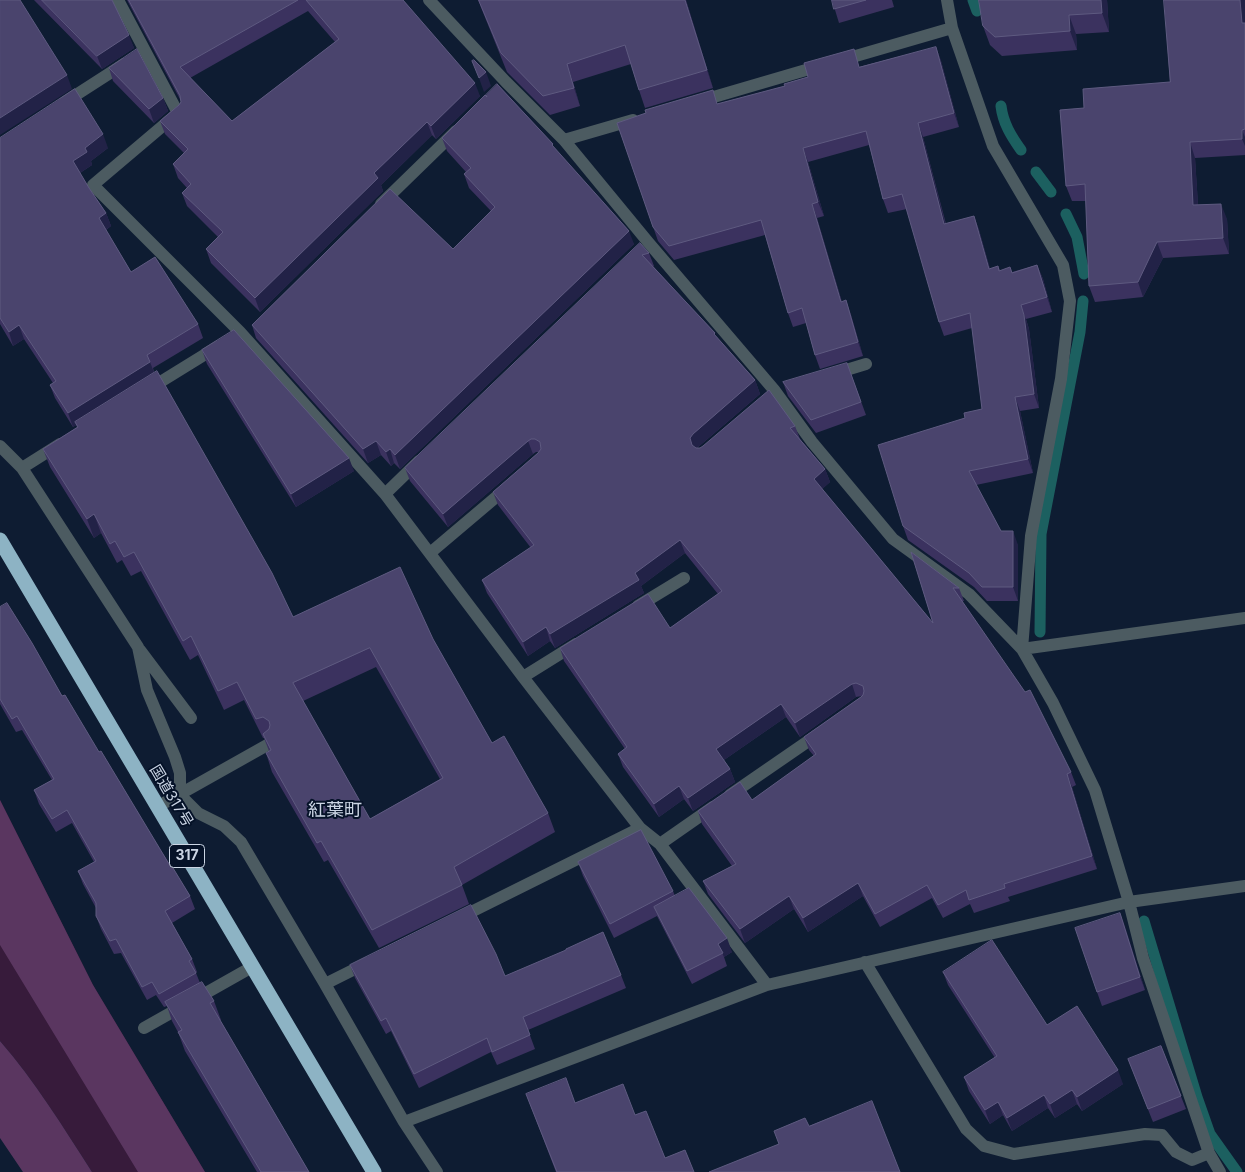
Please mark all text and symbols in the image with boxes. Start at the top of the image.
street label: 国道317号 [146,762,196,830]
district label: 紅葉町 [308,800,362,822]
road number: 317 [170,844,204,868]

